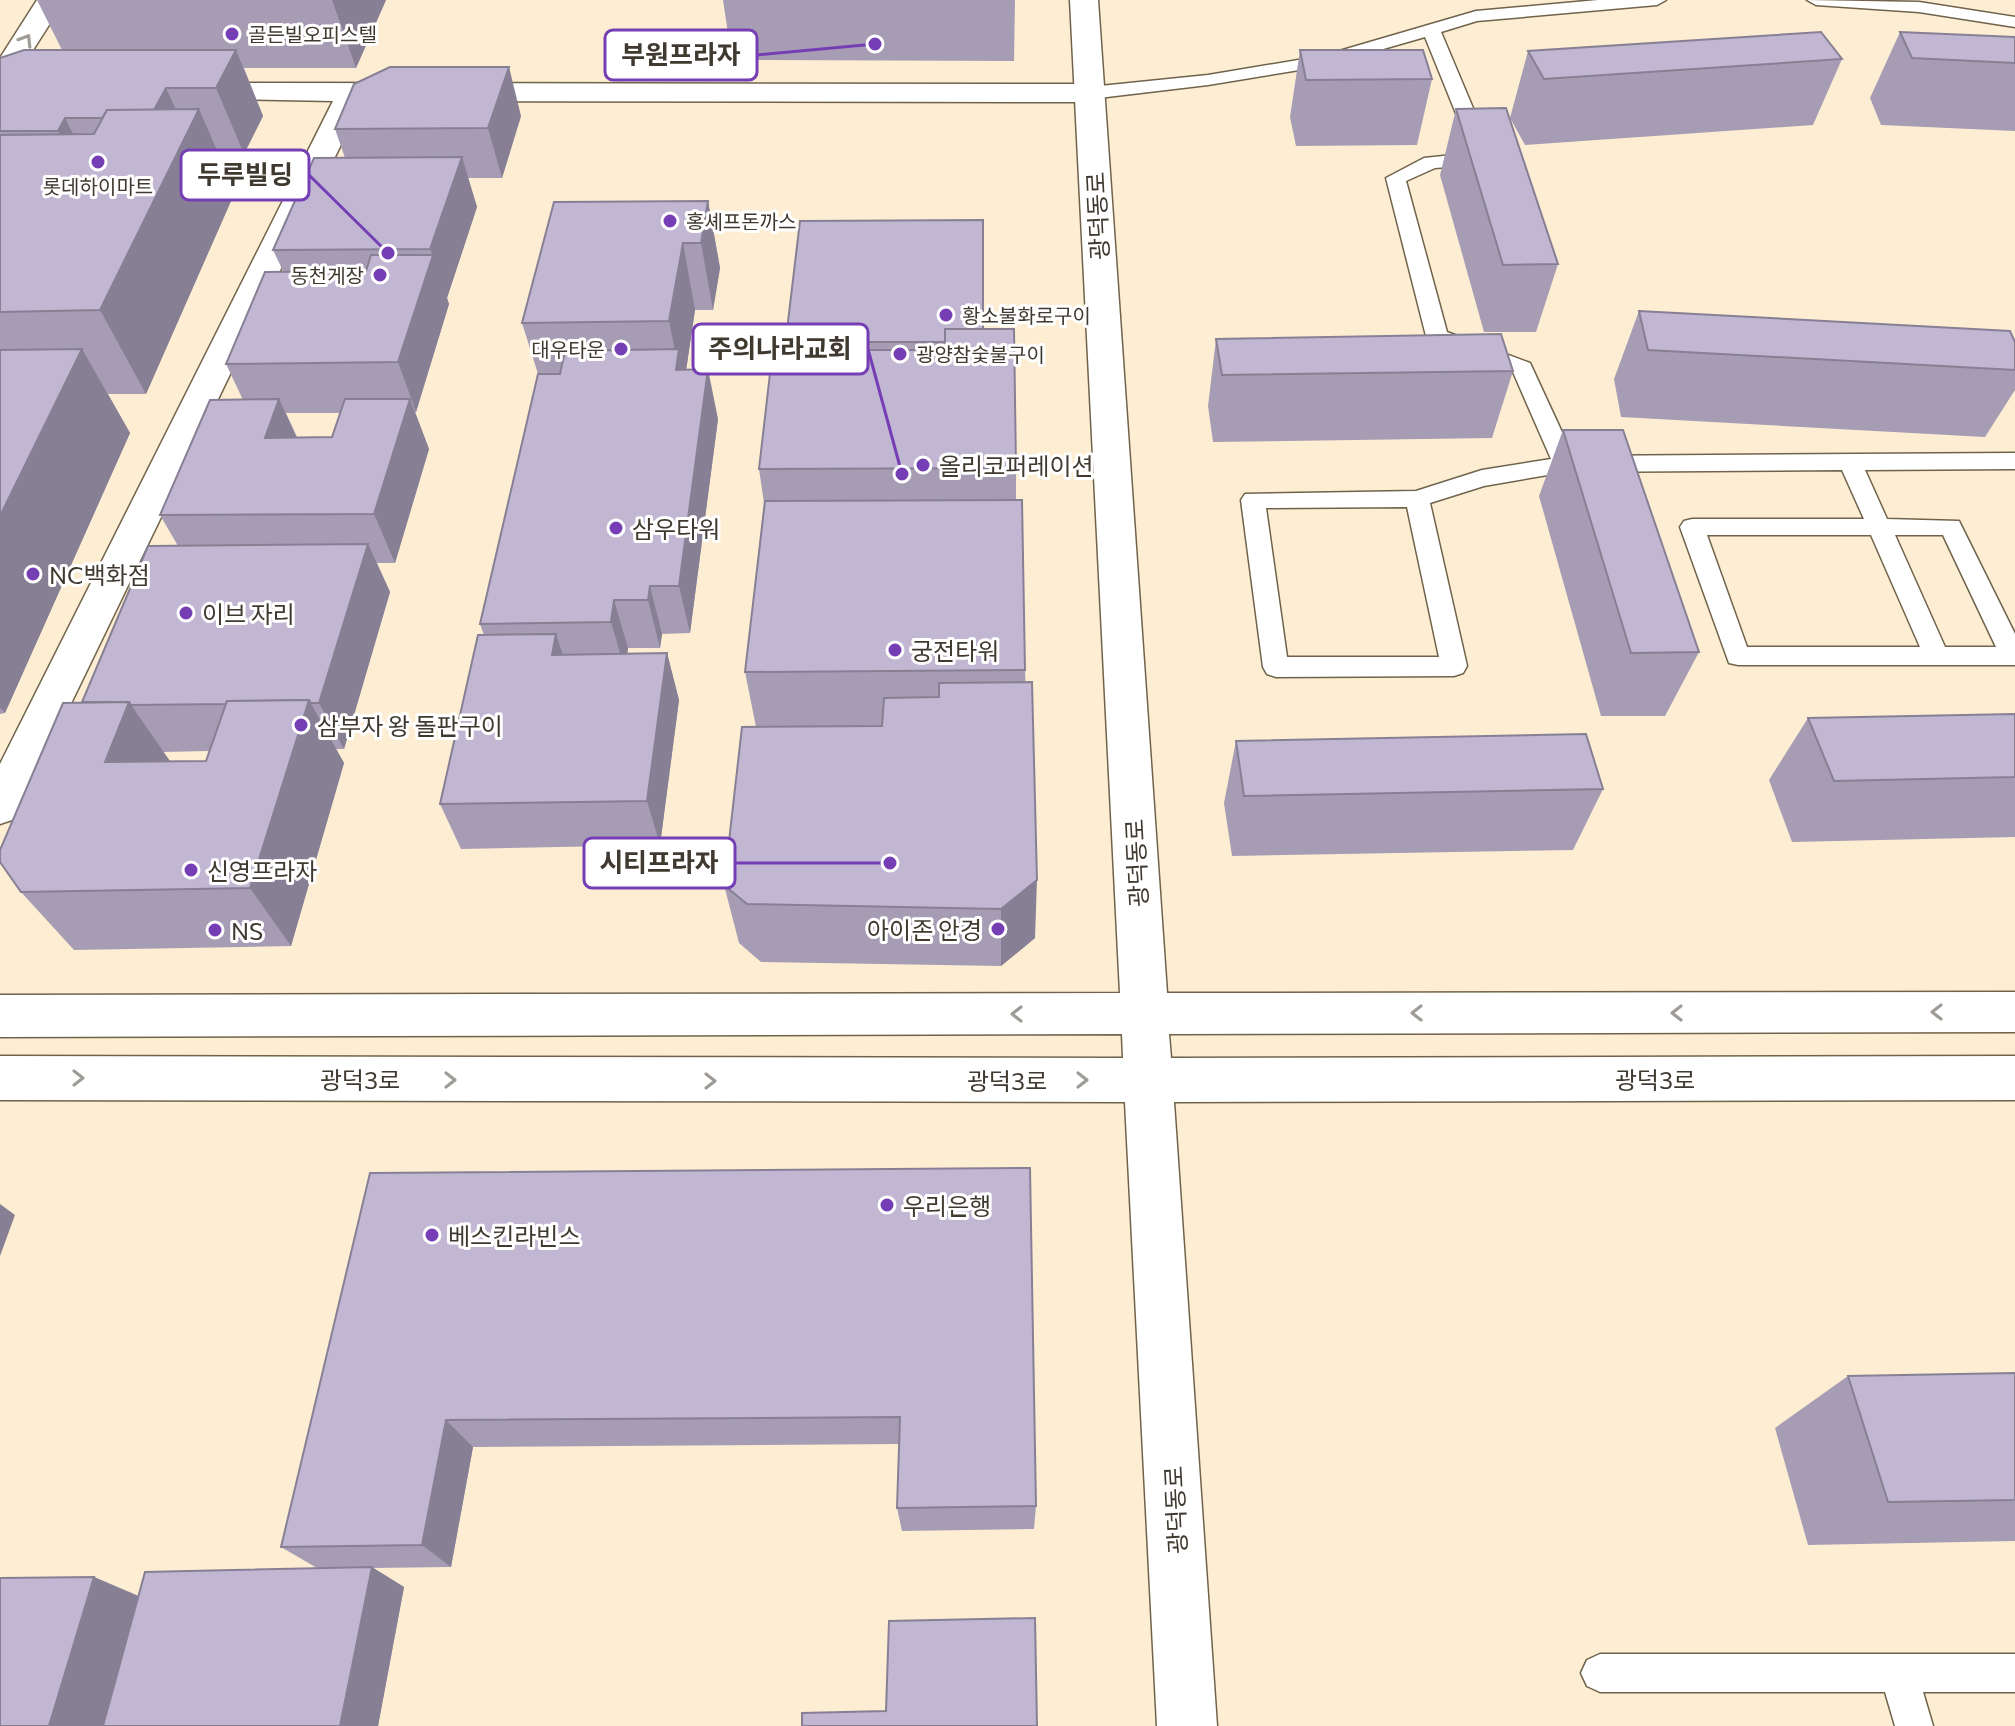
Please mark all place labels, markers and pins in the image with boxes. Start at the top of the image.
place label: 골든빌오피스텔 [248,22,377,46]
marker: 골든빌오피스텔 [223,25,241,43]
callout: 부원프라자 [605,30,757,80]
callout: 두루빌딩 [181,150,309,200]
marker: 롯데하이마트 [89,153,107,171]
place label: 롯데하이마트 [43,174,153,198]
place label: 홍셰프돈까스 [686,209,796,233]
marker: 홍셰프돈까스 [661,212,679,230]
place label: 동천게장 [290,263,364,287]
marker: 동천게장 [371,266,389,284]
place label: 황소불화로구이 [962,303,1091,327]
marker: 황소불화로구이 [937,306,955,324]
callout: 주의나라교회 [693,324,868,374]
place label: 대우타운 [531,337,605,361]
marker: 대우타운 [612,340,630,358]
place label: 광양참숯불구이 [916,342,1045,366]
marker: 광양참숯불구이 [891,345,909,363]
place label: 올리코퍼레이션 [939,451,1094,480]
marker: 올리코퍼레이션 [914,456,932,474]
place label: 삼우타워 [632,514,720,543]
marker: 삼우타워 [607,519,625,537]
place label: NC백화점 [49,560,150,589]
marker: NC백화점 [24,565,42,583]
place label: 이브 자리 [202,599,295,628]
marker: 이브 자리 [177,604,195,622]
place label: 궁전타워 [911,636,999,665]
marker: 궁전타워 [886,641,904,659]
place label: 삼부자 왕 돌판구이 [317,711,503,740]
marker: 삼부자 왕 돌판구이 [292,716,310,734]
callout: 시티프라자 [584,838,735,888]
place label: 신영프라자 [207,856,317,885]
marker: 신영프라자 [182,861,200,879]
place label: 아이존 안경 [867,915,982,944]
place label: NS [231,916,263,945]
marker: 아이존 안경 [989,920,1007,938]
marker: NS [206,921,224,939]
place label: 우리은행 [903,1191,991,1220]
marker: 우리은행 [878,1196,896,1214]
place label: 베스킨라빈스 [448,1221,580,1250]
marker: 베스킨라빈스 [423,1226,441,1244]

